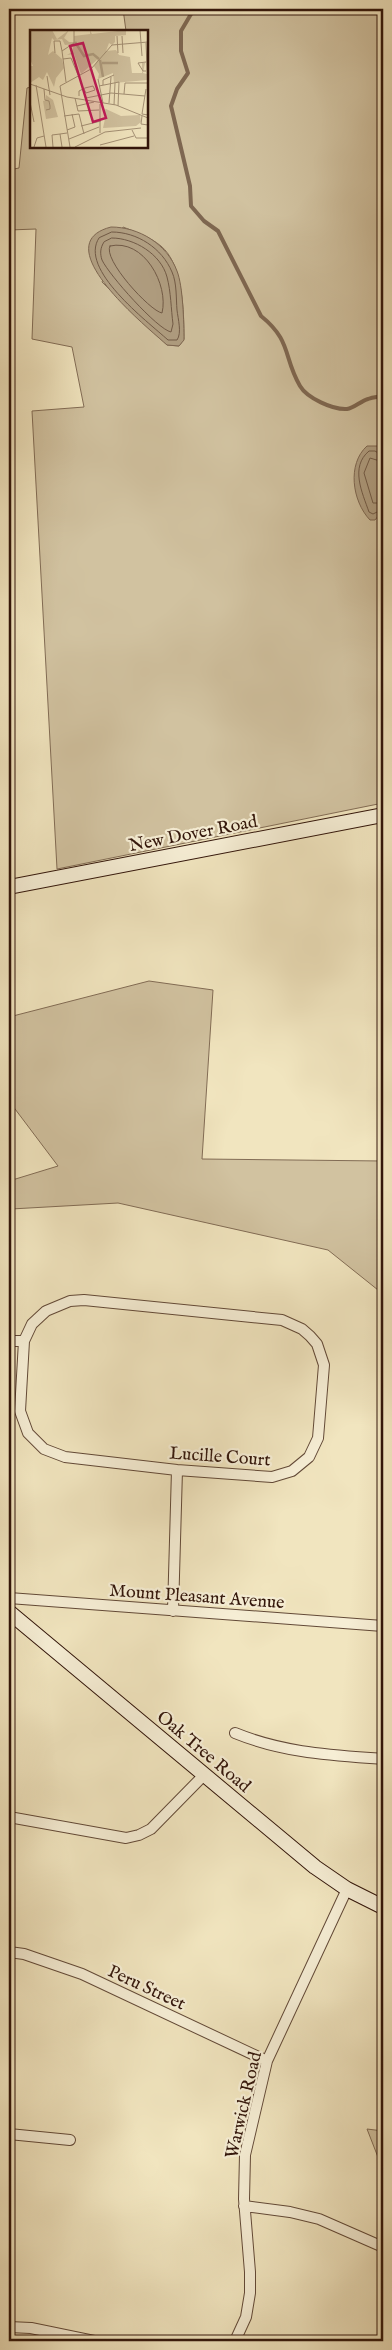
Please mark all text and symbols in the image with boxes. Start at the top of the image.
inset map [30,30,148,148]
street label: New Dover Road [127,811,260,858]
street label: Lucille Court [169,1442,271,1473]
street label: Mount Pleasant Avenue [109,1580,285,1615]
street label: Oak Tree Road [151,1706,255,1798]
street label: Peru Street [104,1960,189,2016]
street label: Warwick Road [221,2049,268,2161]

